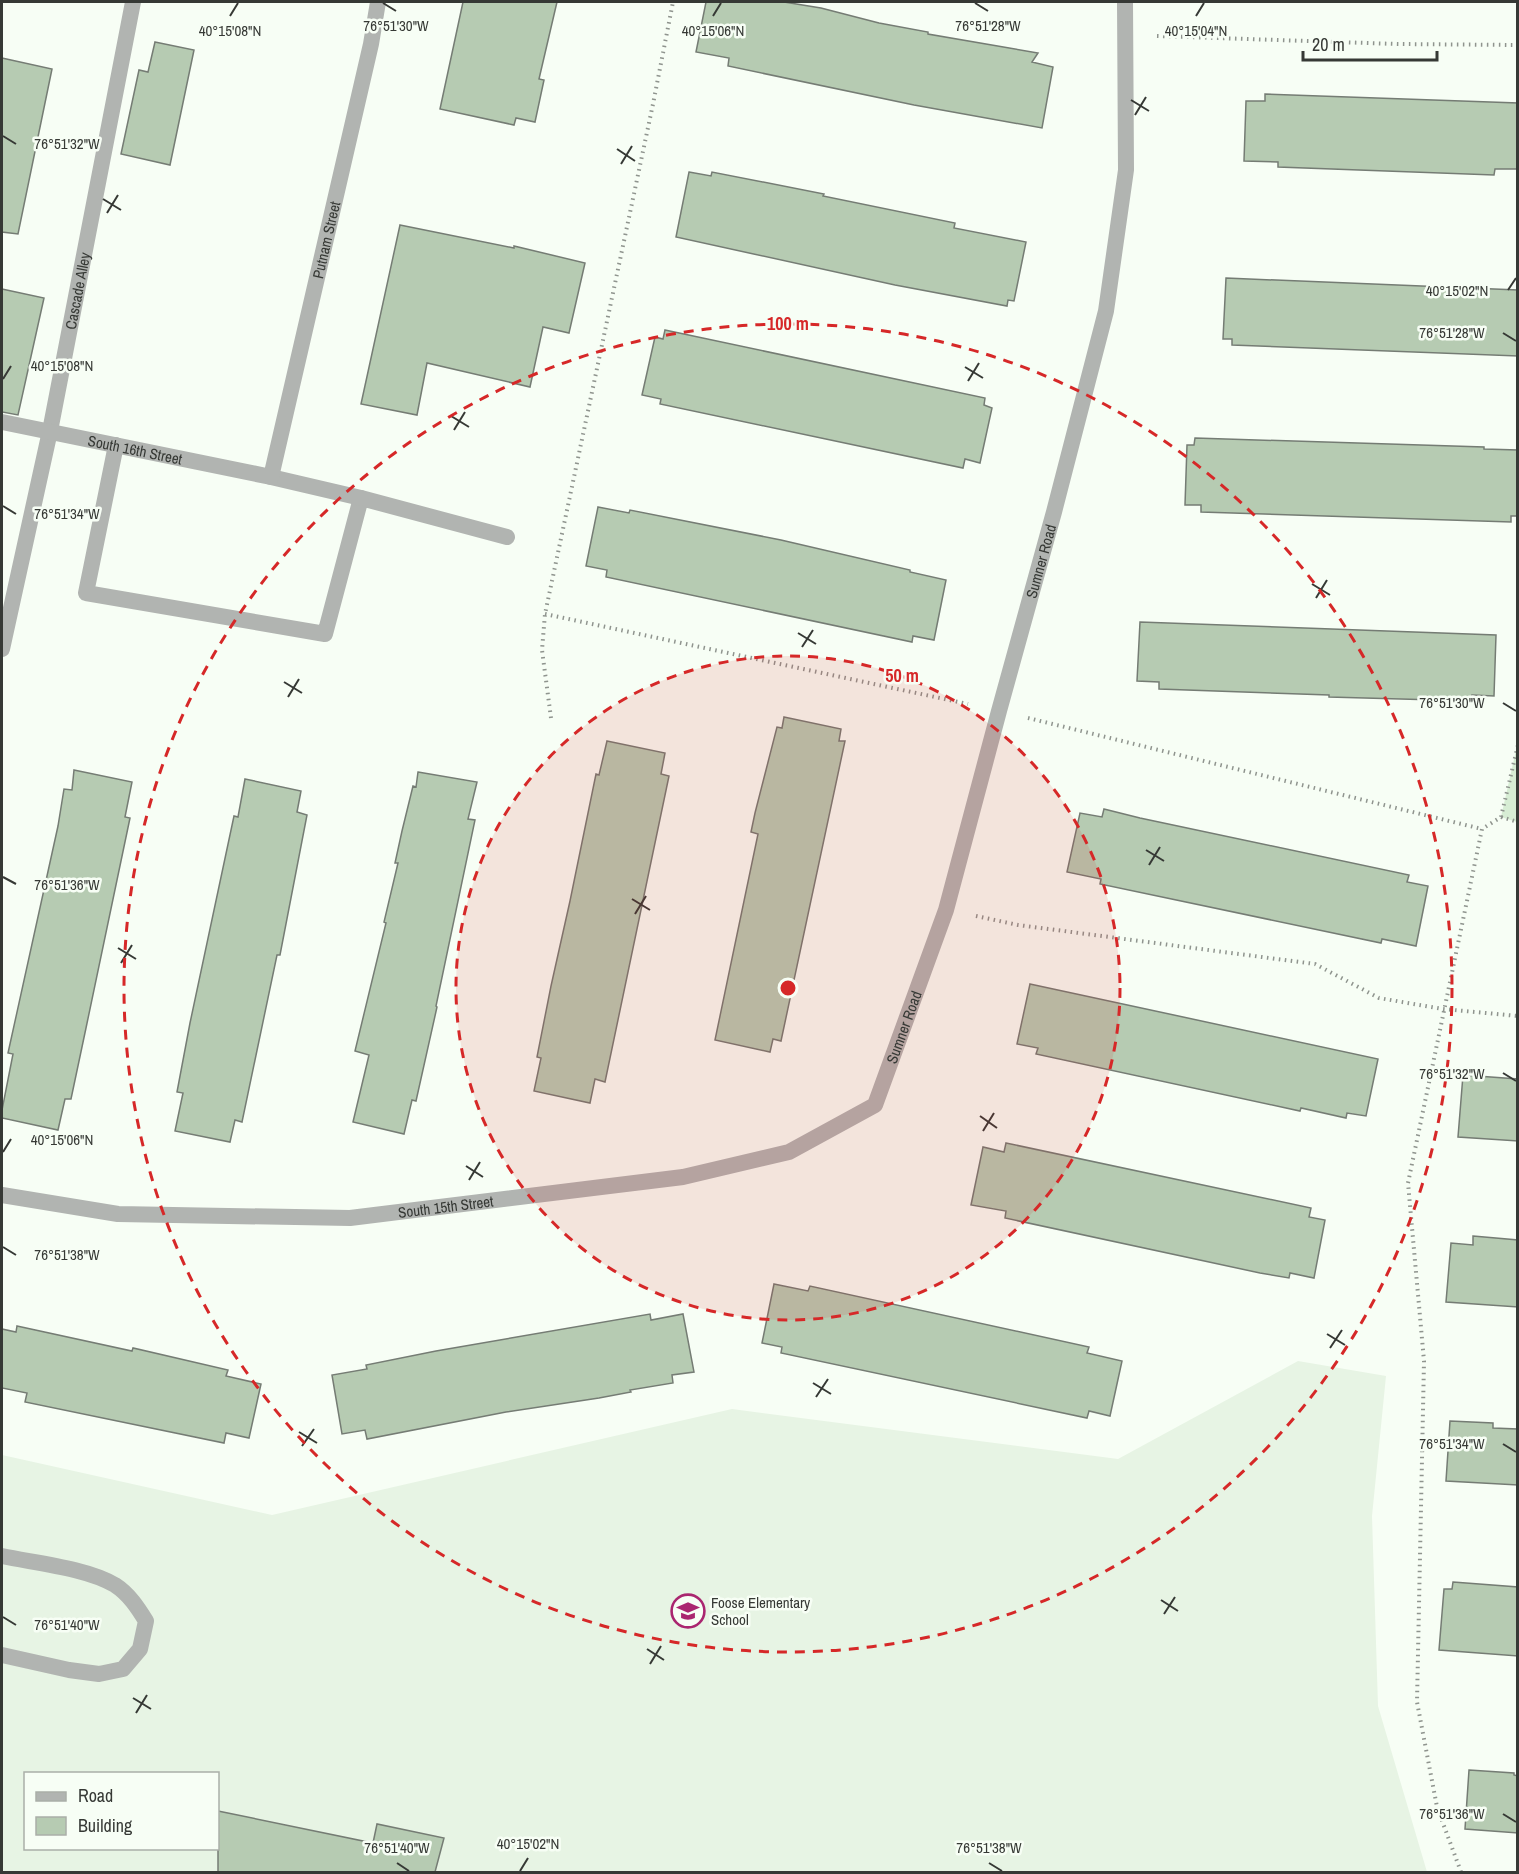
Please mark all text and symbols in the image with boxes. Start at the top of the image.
text: 76°51'30"W [363,15,429,36]
text: 76°51'28"W [955,15,1021,36]
text: 40°15'08"N [199,20,261,41]
text: 40°15'06"N [682,20,744,41]
text: 40°15'04"N [1165,20,1227,41]
scale bar [1303,24,1436,62]
text: 20 m [1312,32,1345,57]
text: 76°51'32"W [34,133,100,154]
street label: Putnam Street [307,199,345,281]
street label: Cascade Alley [59,250,95,331]
text: 40°15'02"N [1426,280,1488,301]
text: 100 m [767,311,809,336]
text: 76°51'28"W [1419,322,1485,343]
text: 40°15'08"N [31,355,93,376]
street label: South 16th Street [86,429,185,469]
text: 76°51'34"W [34,503,100,524]
street label: Sumner Road [1020,522,1061,600]
text: 50 m [885,663,919,688]
text: 76°51'30"W [1419,692,1485,713]
text: 76°51'36"W [34,874,100,895]
centre of rings [778,978,798,998]
street label: Sumner Road [881,988,926,1066]
text: 76°51'32"W [1419,1063,1485,1084]
text: 40°15'06"N [31,1129,93,1150]
street label: South 15th Street [397,1190,495,1222]
text: 76°51'38"W [34,1244,100,1265]
text: 76°51'34"W [1419,1433,1485,1454]
place label: Foose Elementary School [711,1592,811,1630]
school or university icon: Foose Elementary School [670,1593,706,1629]
text: 76°51'40"W [34,1614,100,1635]
legend [24,1772,219,1850]
text: Road [78,1783,113,1808]
text: 76°51'36"W [1419,1803,1485,1824]
text: Building [78,1813,133,1838]
text: 40°15'02"N [497,1833,559,1854]
text: 76°51'40"W [364,1837,430,1858]
text: 76°51'38"W [956,1837,1022,1858]

